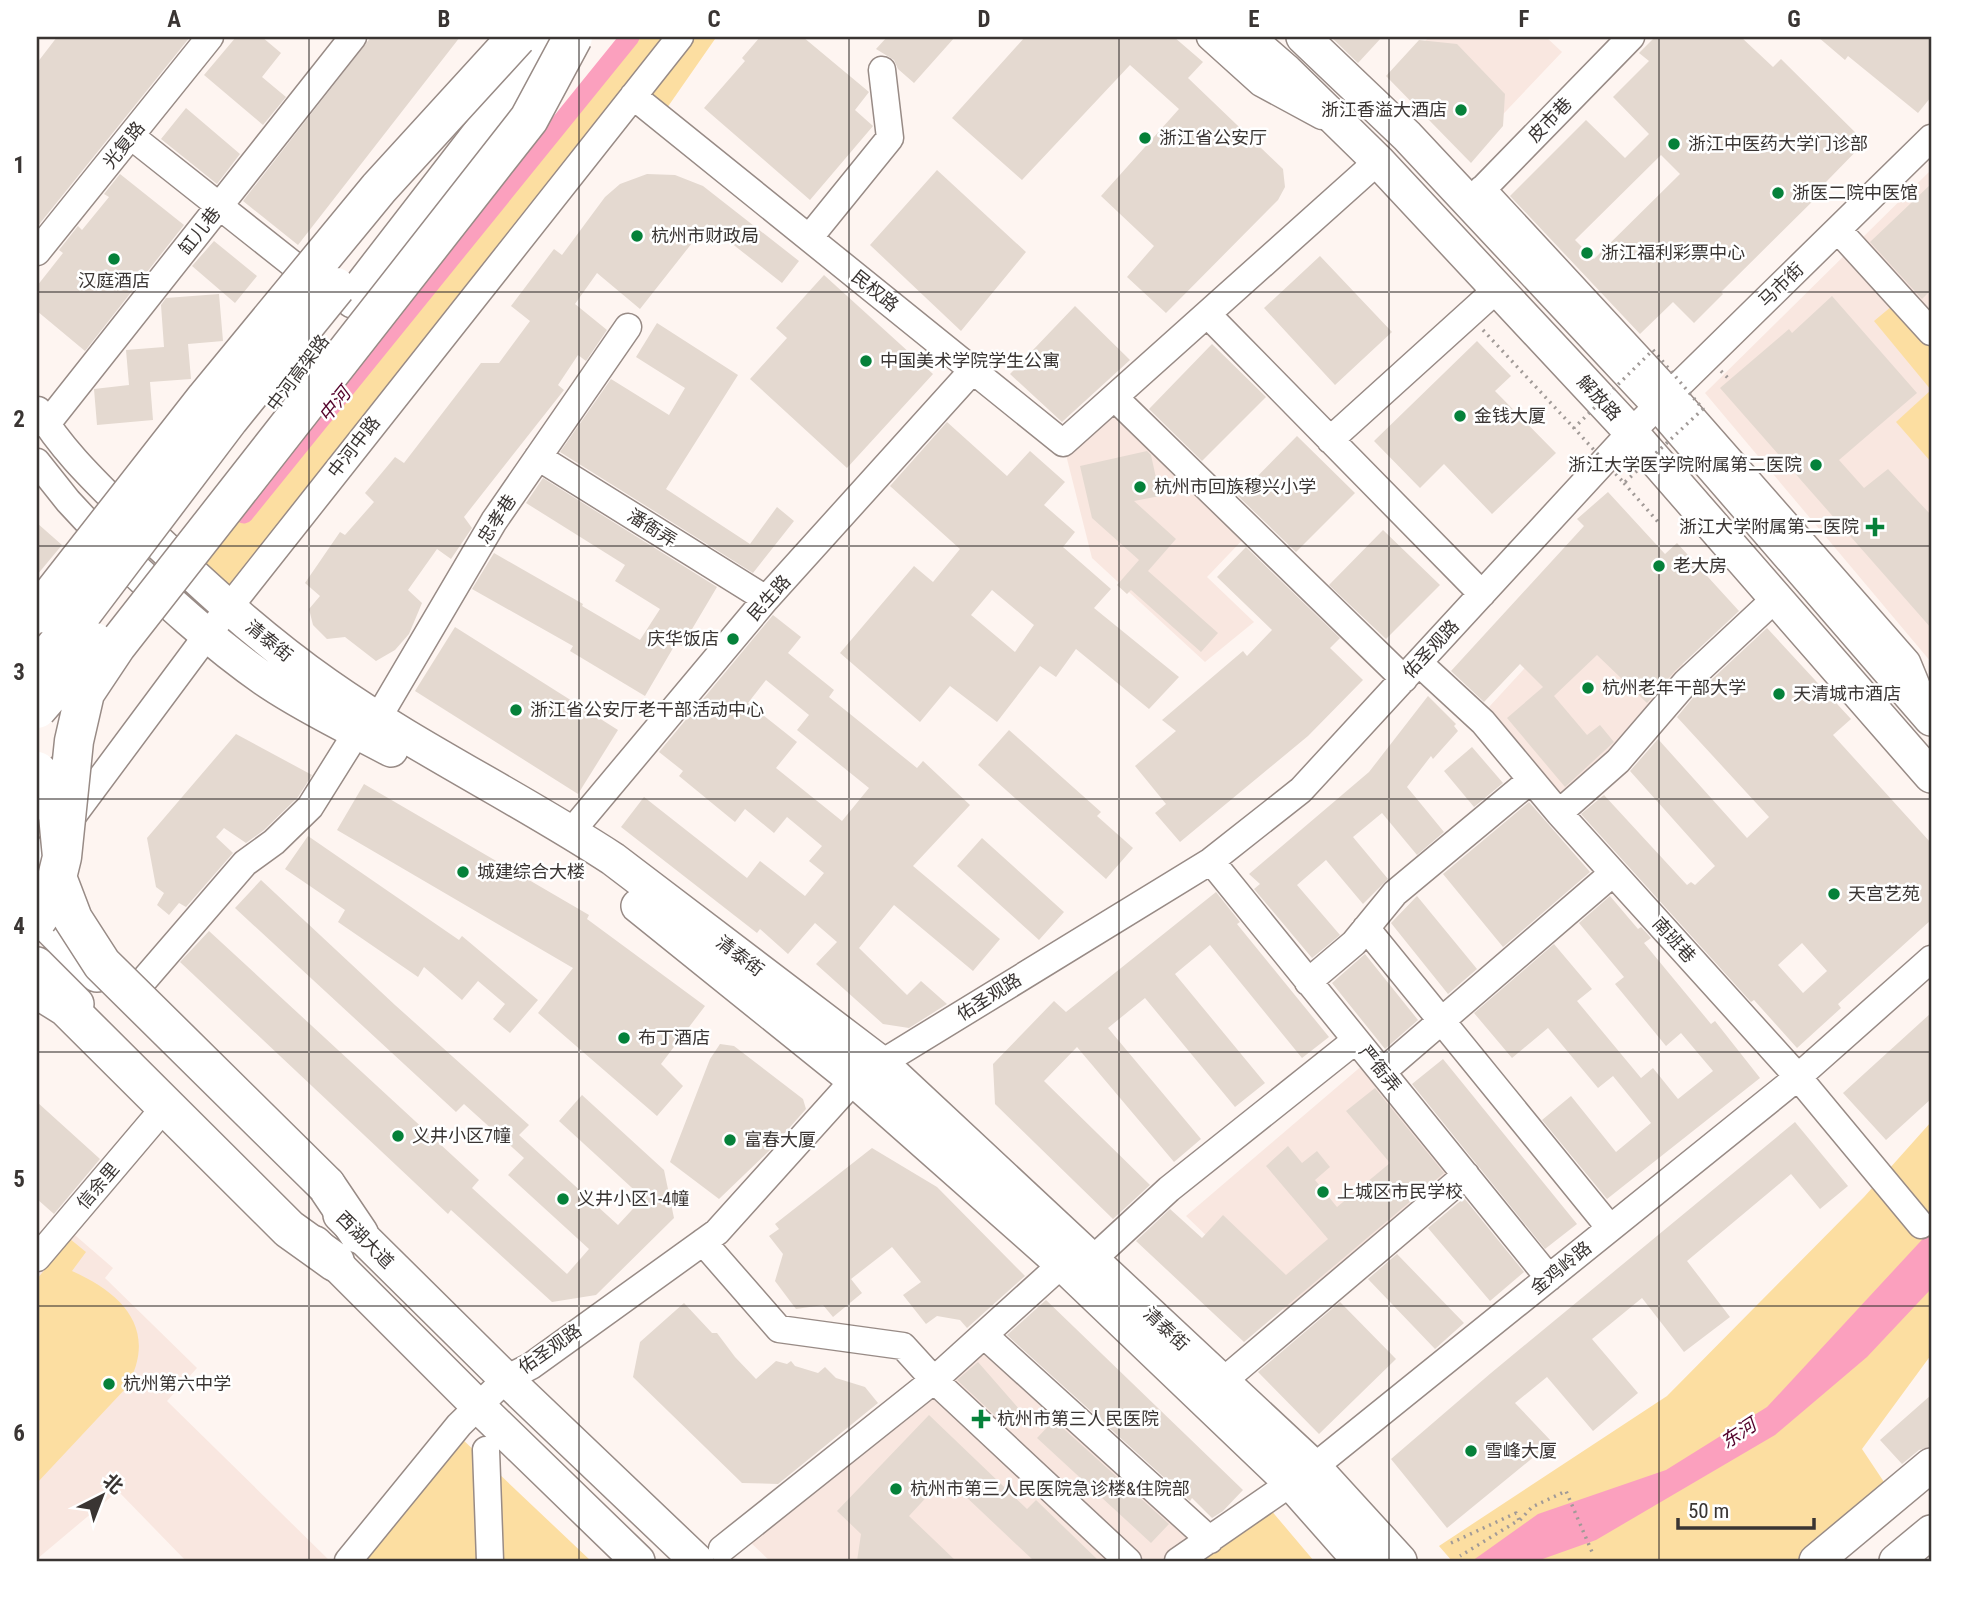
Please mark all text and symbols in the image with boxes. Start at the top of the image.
text: A [167,6,181,33]
text: B [438,6,450,33]
text: C [707,6,721,33]
text: D [978,6,991,33]
text: E [1248,6,1260,33]
text: F [1519,6,1530,33]
text: G [1787,6,1801,33]
street label: 皮市巷 [1523,93,1576,146]
place label: 浙江香溢大酒店 [1321,99,1447,120]
marker: 浙江香溢大酒店 [1453,102,1469,118]
street label: 光复路 [98,117,149,172]
place label: 浙江省公安厅 [1159,127,1267,148]
marker: 浙江省公安厅 [1137,130,1153,146]
place label: 浙江中医药大学门诊部 [1688,133,1868,154]
marker: 浙江中医药大学门诊部 [1666,136,1682,152]
text: 1 [13,152,25,179]
place label: 浙医二院中医馆 [1792,182,1918,203]
marker: 浙医二院中医馆 [1770,185,1786,201]
street label: 缸儿巷 [175,203,225,258]
place label: 杭州市财政局 [651,225,759,246]
marker: 杭州市财政局 [629,228,645,244]
place label: 浙江福利彩票中心 [1601,242,1745,263]
marker: 浙江福利彩票中心 [1579,245,1595,261]
marker: 汉庭酒店 [106,251,122,267]
street label: 马市街 [1754,258,1807,311]
street label: 民权路 [848,265,903,316]
place label: 汉庭酒店 [78,270,150,291]
street label: 中河高架路 [262,331,334,415]
place label: 中国美术学院学生公寓 [880,350,1060,371]
marker: 中国美术学院学生公寓 [858,353,874,369]
street label: 解放路 [1573,371,1625,425]
water label: 中河 [313,382,355,426]
place label: 金钱大厦 [1474,405,1546,426]
text: 2 [13,406,25,433]
marker: 金钱大厦 [1452,408,1468,424]
street label: 中河中路 [323,412,384,482]
place label: 浙江大学医学院附属第二医院 [1568,454,1802,475]
marker: 浙江大学医学院附属第二医院 [1808,457,1824,473]
place label: 杭州市回族穆兴小学 [1154,476,1316,497]
marker: 杭州市回族穆兴小学 [1132,479,1148,495]
street label: 忠孝巷 [473,490,520,547]
street label: 潘衙弄 [624,504,681,551]
place label: 浙江大学附属第二医院 [1679,516,1859,537]
marker: 浙江大学附属第二医院 [1865,517,1885,537]
place label: 老大房 [1673,555,1727,576]
marker: 老大房 [1651,558,1667,574]
street label: 民生路 [743,571,794,625]
street label: 清泰街 [242,615,297,666]
street label: 佑圣观路 [1398,615,1463,682]
place label: 庆华饭店 [647,628,719,649]
marker: 庆华饭店 [725,631,741,647]
text: 3 [13,659,25,686]
place label: 杭州老年干部大学 [1602,677,1746,698]
marker: 杭州老年干部大学 [1580,680,1596,696]
place label: 天清城市酒店 [1793,683,1901,704]
marker: 天清城市酒店 [1771,686,1787,702]
place label: 浙江省公安厅老干部活动中心 [530,699,764,720]
marker: 浙江省公安厅老干部活动中心 [508,702,524,718]
place label: 城建综合大楼 [477,861,585,882]
marker: 城建综合大楼 [455,864,471,880]
place label: 天宫艺苑 [1848,883,1920,904]
marker: 天宫艺苑 [1826,886,1842,902]
text: 4 [13,913,25,940]
street label: 南班巷 [1649,913,1700,967]
street label: 清泰街 [712,931,768,980]
street label: 佑圣观路 [953,969,1025,1025]
place label: 布丁酒店 [638,1027,710,1048]
marker: 布丁酒店 [616,1030,632,1046]
street label: 严衙弄 [1355,1041,1406,1096]
place label: 义井小区7幢 [412,1125,511,1146]
marker: 义井小区7幢 [390,1128,406,1144]
place label: 富春大厦 [744,1129,816,1150]
marker: 富春大厦 [722,1132,738,1148]
street label: 信余里 [72,1158,123,1213]
text: 5 [13,1166,25,1193]
place label: 上城区市民学校 [1337,1181,1463,1202]
marker: 上城区市民学校 [1315,1184,1331,1200]
place label: 义井小区1-4幢 [577,1188,689,1209]
marker: 义井小区1-4幢 [555,1191,571,1207]
street label: 西湖大道 [332,1207,398,1273]
street label: 金鸡岭路 [1526,1237,1595,1298]
street label: 清泰街 [1139,1303,1193,1355]
street label: 佑圣观路 [514,1319,585,1378]
place label: 杭州第六中学 [123,1373,231,1394]
marker: 杭州第六中学 [101,1376,117,1392]
place label: 杭州市第三人民医院 [997,1408,1159,1429]
marker: 杭州市第三人民医院 [971,1409,991,1429]
water label: 东河 [1716,1411,1764,1453]
text: 6 [13,1420,25,1447]
place label: 雪峰大厦 [1485,1440,1557,1461]
marker: 雪峰大厦 [1463,1443,1479,1459]
north arrow [66,1462,136,1532]
text: 北 [98,1469,128,1499]
place label: 杭州市第三人民医院急诊楼&住院部 [910,1478,1190,1499]
marker: 杭州市第三人民医院急诊楼&住院部 [888,1481,904,1497]
scale bar [1678,1486,1814,1530]
text: 50 m [1688,1499,1729,1523]

